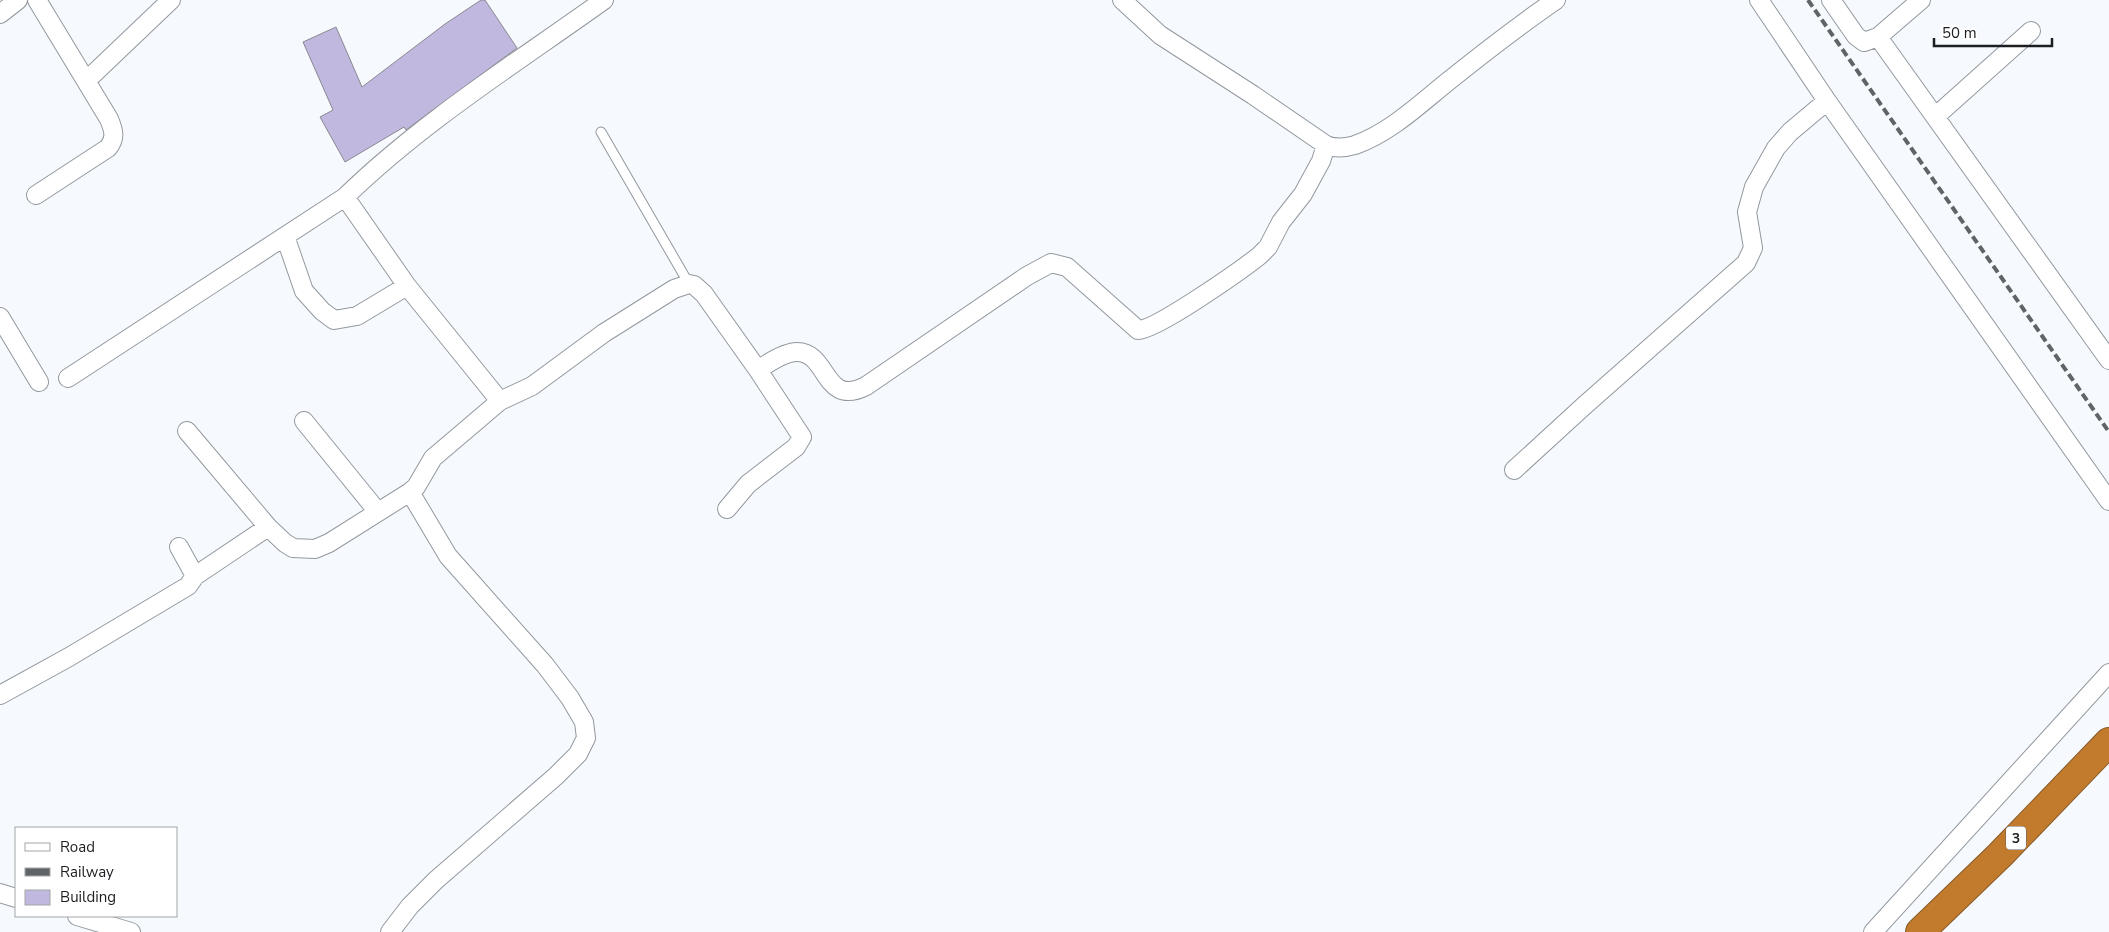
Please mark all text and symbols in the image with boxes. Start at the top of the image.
scale bar [1934,15,2052,47]
text: 50 m [1942,23,1977,43]
road number: 3 [2006,826,2026,850]
legend [15,827,178,917]
text: Road [60,837,95,857]
text: Railway [60,862,114,882]
text: Building [60,887,116,907]

